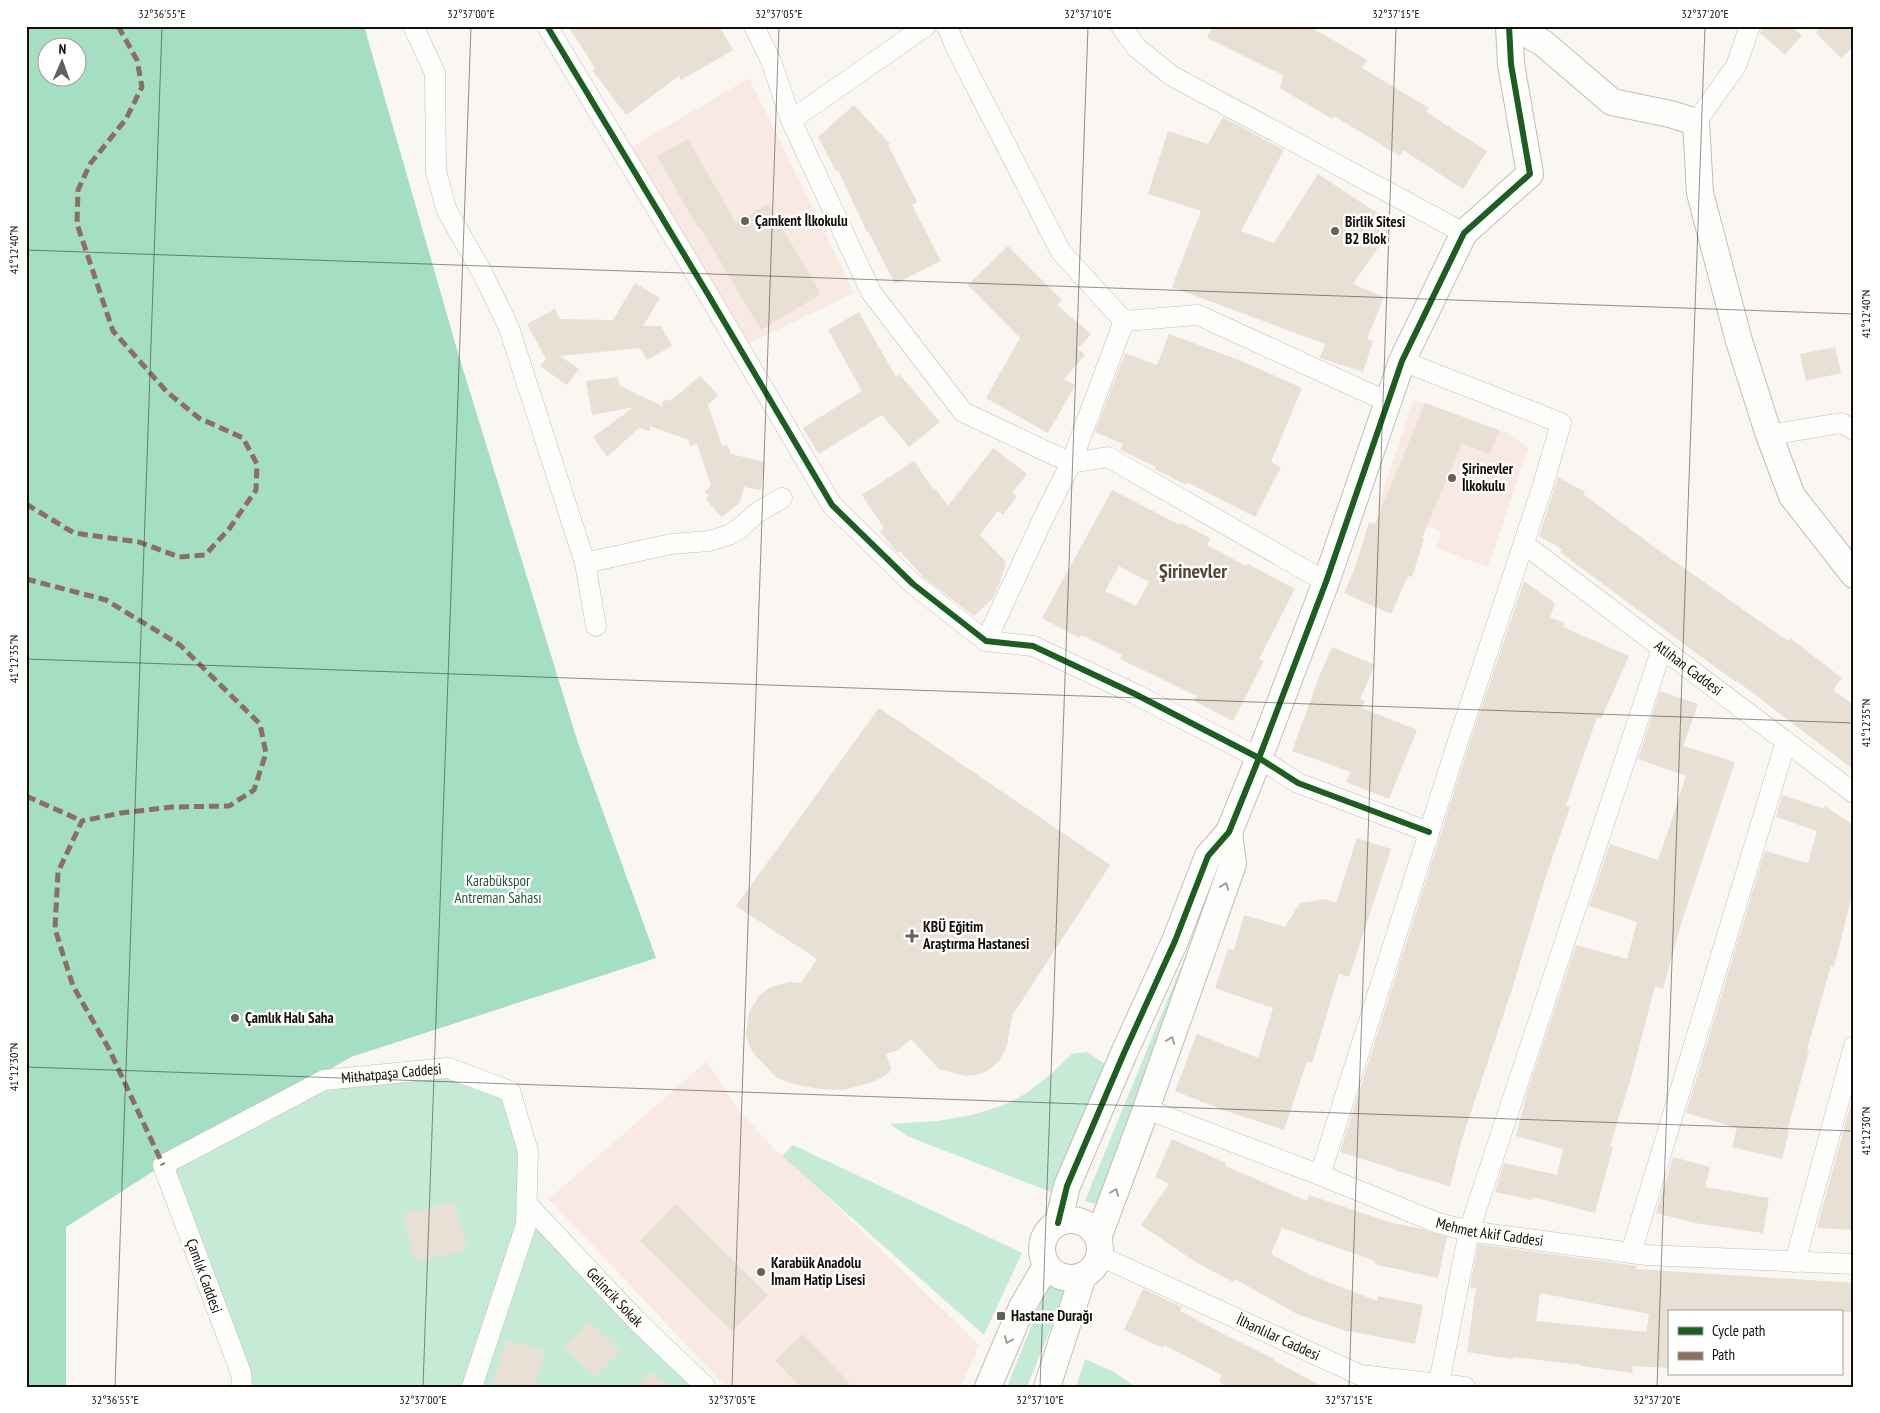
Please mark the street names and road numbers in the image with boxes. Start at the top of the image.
street label: Atlıhan Caddesi [1651,636,1727,699]
street label: Mithatpaşa Caddesi [340,1059,442,1087]
street label: Mehmet Akif Caddesi [1434,1213,1545,1250]
street label: Çamlık Caddesi [182,1236,227,1316]
street label: Gelincik Sokak [582,1263,648,1331]
street label: İlhanlılar Caddesi [1234,1310,1323,1364]

